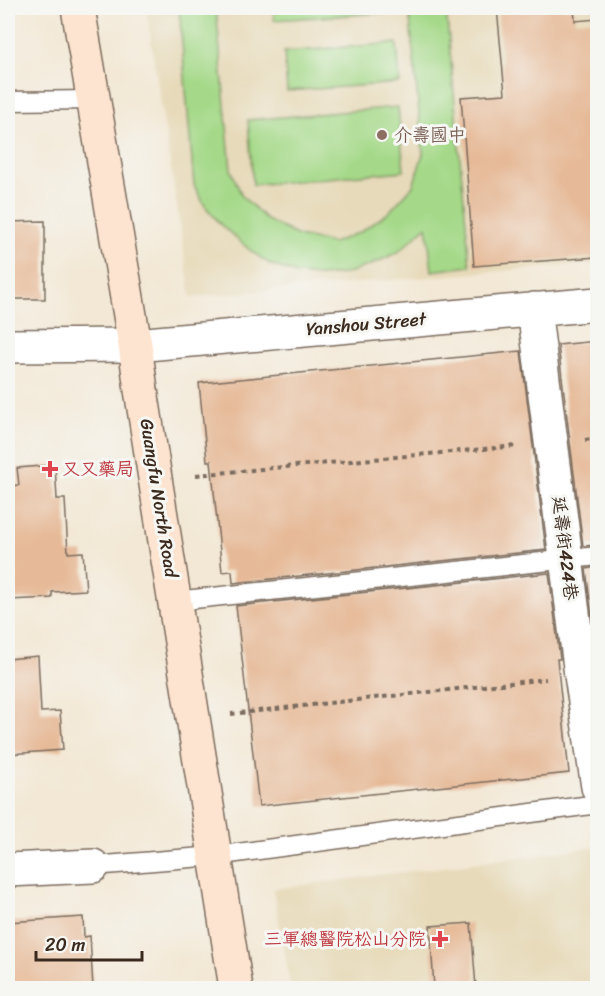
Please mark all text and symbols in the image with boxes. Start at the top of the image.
place label: 介壽國中 [394,119,466,151]
marker: 介壽國中 [375,128,389,142]
street label: Yanshou Street [305,303,428,345]
street label: Guangfu North Road [131,416,188,581]
place label: 又又藥局 [62,453,134,485]
marker: 又又藥局 [43,462,57,476]
street label: 延壽街424巷 [543,494,587,602]
place label: 三軍總醫院松山分院 [264,923,426,955]
scale bar [36,924,142,962]
text: 20 m [45,929,85,961]
marker: 三軍總醫院松山分院 [431,930,449,948]

